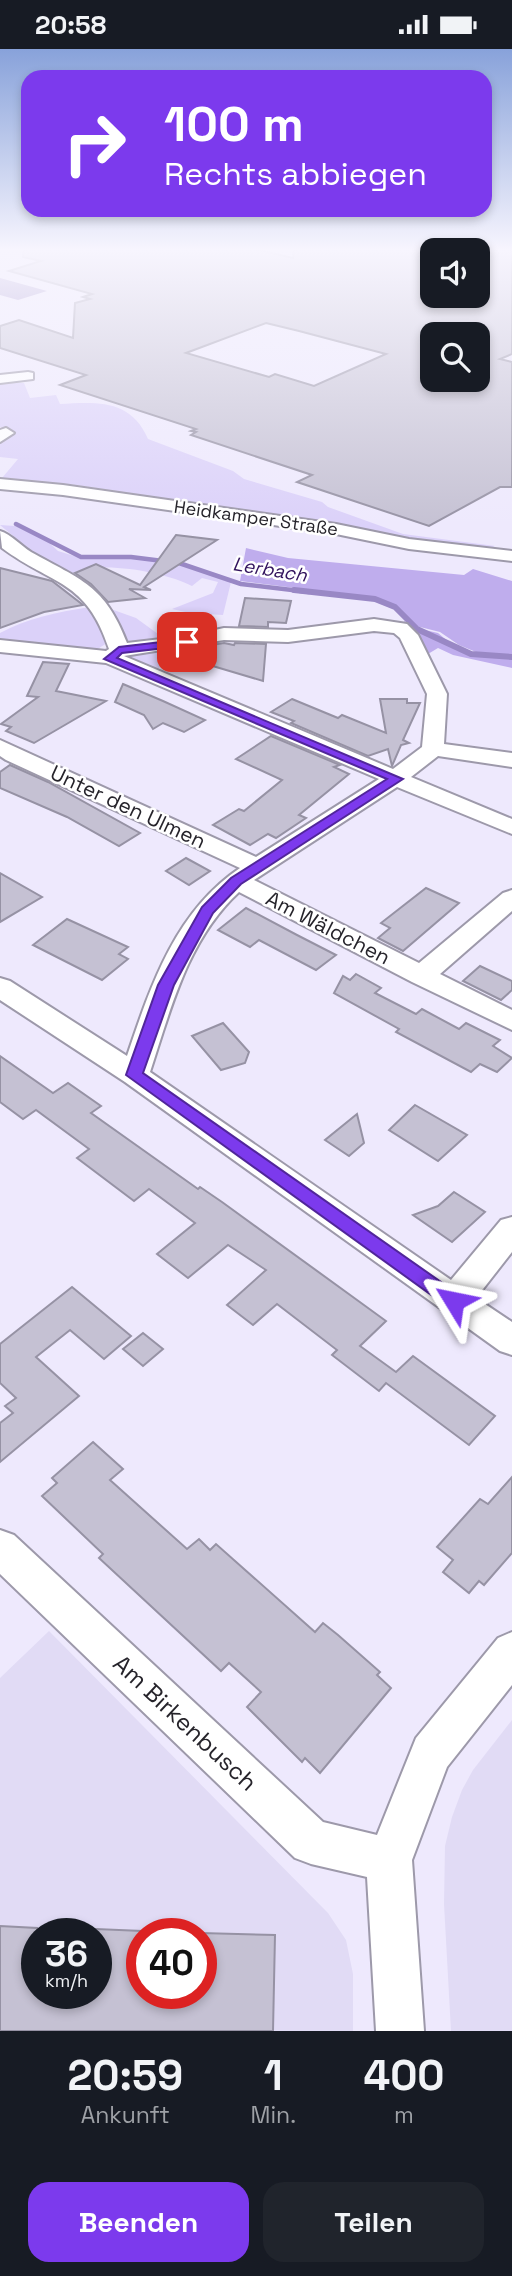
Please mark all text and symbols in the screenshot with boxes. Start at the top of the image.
text: 20:58 [35,8,106,42]
text: 100 m [164,93,304,155]
icon: right [49,98,140,189]
text: Rechts abbiegen [164,154,427,194]
map controls [420,238,490,392]
button: sound [420,238,490,308]
button: search [420,322,490,392]
street label: Heidkamper Straße [173,495,340,540]
water label: Lerbach [231,551,309,588]
pin [157,612,217,672]
icon: arrive [168,623,206,661]
street label: Unter den Ulmen [46,759,210,854]
street label: Am Wäldchen [261,885,395,970]
position arrow [417,1264,491,1338]
street label: Am Birkenbusch [107,1648,264,1797]
speed limit sign: 40 [126,1918,217,2009]
text: 36 [45,1932,88,1976]
text: km/h [45,1969,88,1992]
text: 20:59 [67,2049,183,2102]
text: 1 [264,2049,283,2102]
text: 400 [363,2049,445,2102]
text: Ankunft [81,2100,170,2130]
text: Min. [251,2100,296,2130]
text: m [394,2100,414,2130]
button: Beenden [28,2182,249,2262]
button: Teilen [263,2182,484,2262]

